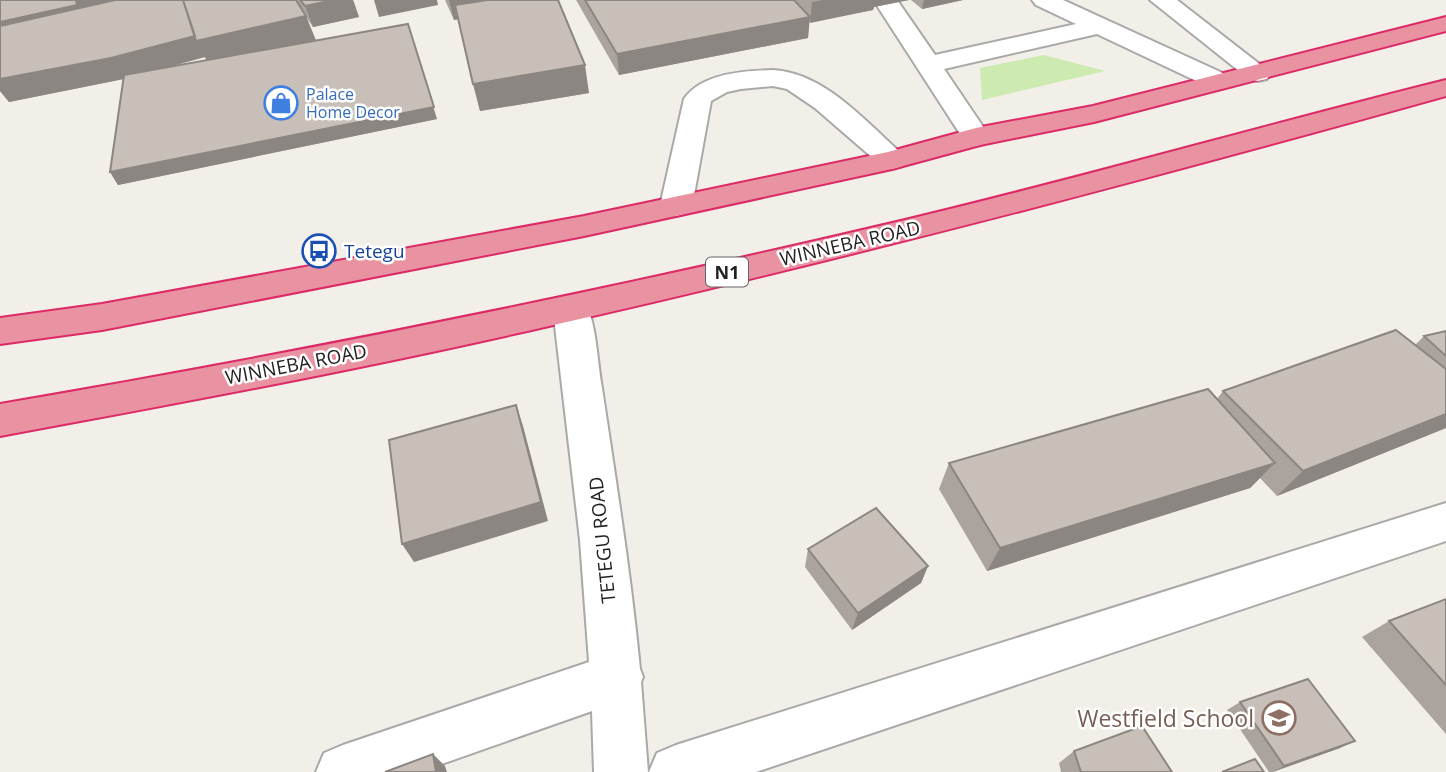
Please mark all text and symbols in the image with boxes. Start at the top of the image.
place label: Palace Home Decor [306,83,400,123]
shop icon: Palace Home Decor [262,84,300,122]
street label: WINNEBA ROAD [777,214,923,272]
bus stop icon: Tetegu [300,232,338,270]
place label: Tetegu [344,238,405,264]
road number: N1 [706,258,748,286]
street label: WINNEBA ROAD [223,338,369,390]
street label: TETEGU ROAD [582,476,622,604]
school or university icon: Westfield School [1260,699,1298,737]
place label: Westfield School [1077,702,1254,734]

